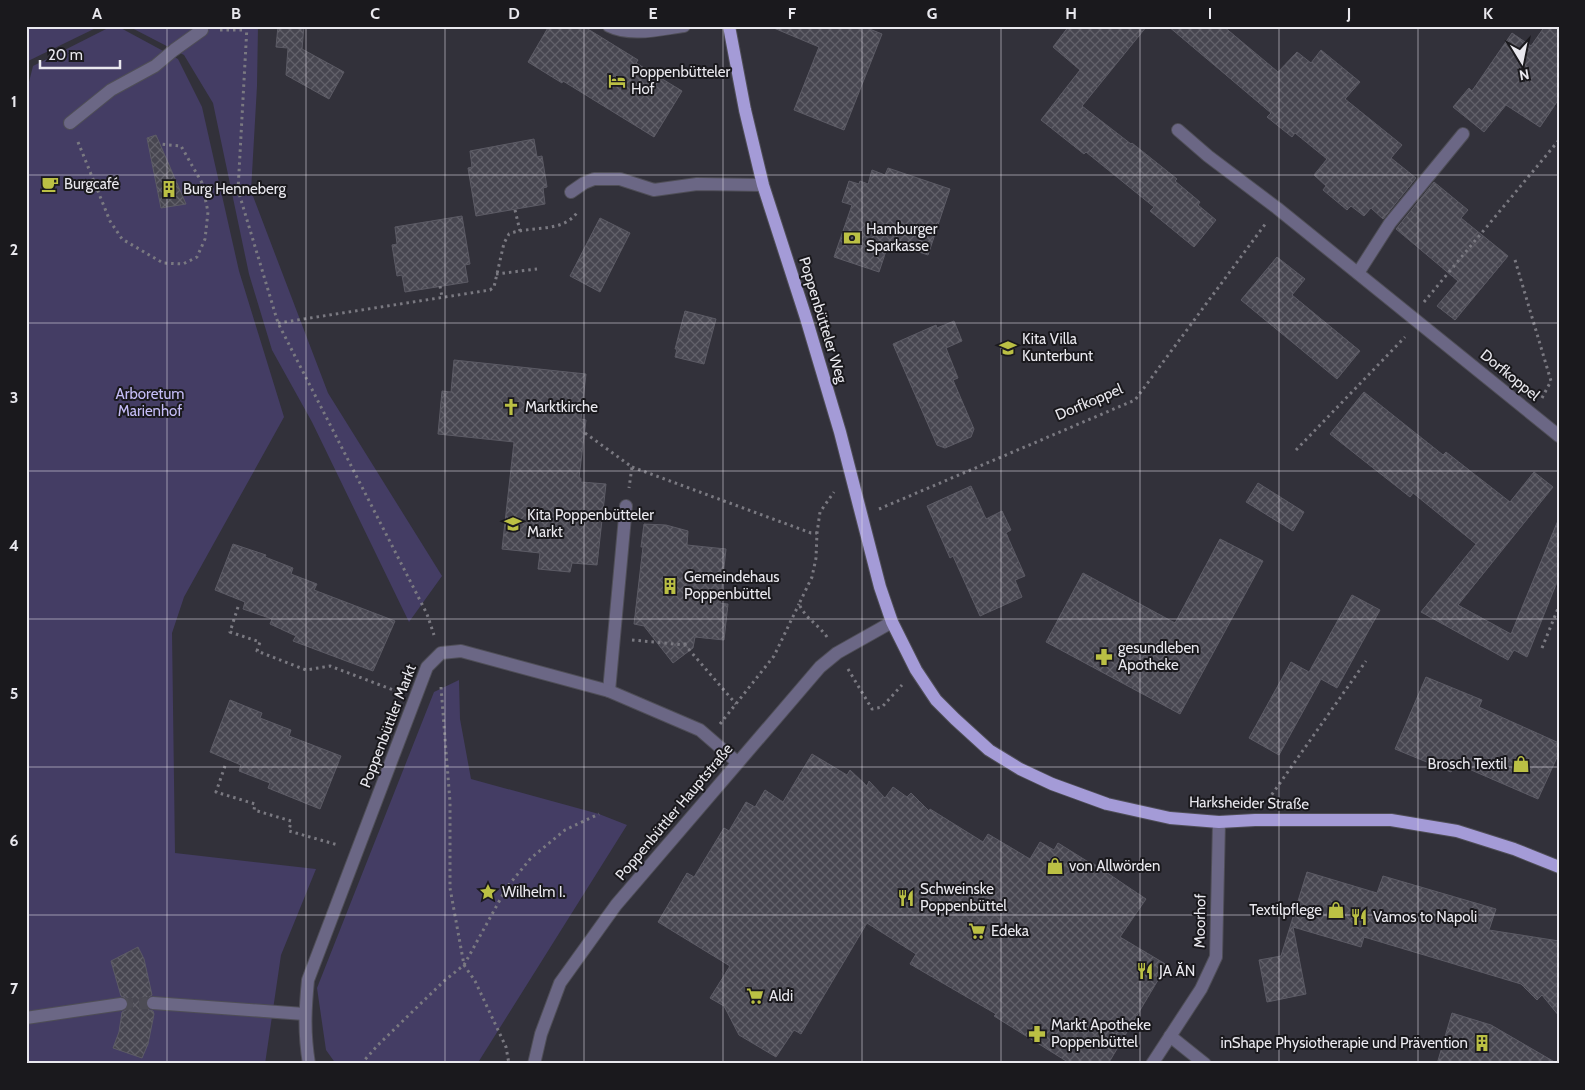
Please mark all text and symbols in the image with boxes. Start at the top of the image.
text: A [92,4,102,23]
text: B [231,4,241,23]
text: C [370,4,380,23]
text: D [508,4,520,23]
text: E [648,4,658,23]
text: F [788,4,797,23]
text: G [927,4,937,23]
text: H [1065,4,1077,23]
text: I [1208,4,1212,23]
text: J [1346,4,1351,23]
text: K [1483,4,1493,23]
scale bar [40,38,120,70]
north arrow [1498,38,1548,88]
text: 20 m [48,46,83,64]
place label: Poppenbütteler Hof [631,63,730,98]
text: N [1518,65,1531,85]
hotel icon: Poppenbütteler Hof [607,71,627,91]
text: 1 [11,92,17,111]
cafe icon: Burgcafé [40,174,60,194]
place label: Burgcafé [64,175,120,193]
building icon: Burg Henneberg [159,179,179,199]
place label: Burg Henneberg [183,180,286,198]
place label: Hamburger Sparkasse [866,220,938,255]
bank icon: Hamburger Sparkasse [842,228,862,248]
text: 2 [10,240,18,259]
street label: Poppenbütteler Weg [795,255,851,386]
place label: Kita Villa Kunterbunt [1022,330,1093,365]
school or university icon: Kita Villa Kunterbunt [998,338,1018,358]
street label: Dorfkoppel [1477,346,1544,405]
street label: Dorfkoppel [1053,380,1126,424]
park label: Arboretum Marienhof [116,385,184,420]
text: 3 [10,388,18,407]
church icon: Marktkirche [501,397,521,417]
place label: Marktkirche [525,398,598,416]
place label: Kita Poppenbütteler Markt [527,506,654,541]
school or university icon: Kita Poppenbütteler Markt [503,514,523,534]
text: 4 [9,536,19,555]
place label: Gemeindehaus Poppenbüttel [684,568,780,603]
building icon: Gemeindehaus Poppenbüttel [660,576,680,596]
place label: gesundleben Apotheke [1118,639,1199,674]
pharmacy icon: gesundleben Apotheke [1094,647,1114,667]
street label: Poppenbüttler Markt [356,662,420,790]
text: 5 [10,684,18,703]
street label: Poppenbüttler Hauptstraße [611,740,737,884]
shop icon: Brosch Textil [1511,754,1531,774]
place label: Brosch Textil [1428,755,1507,773]
street label: Harksheider Straße [1189,793,1310,813]
text: 6 [10,831,19,850]
shop icon: von Allwörden [1045,856,1065,876]
place label: von Allwörden [1069,857,1160,875]
place label: Schweinske Poppenbüttel [920,880,1007,915]
place icon: Wilhelm I. [478,882,498,902]
place label: Wilhelm I. [502,883,566,901]
restaurant icon: Schweinske Poppenbüttel [896,888,916,908]
street label: Moorhof [1191,894,1209,948]
shop icon: Textilpflege [1326,900,1346,920]
place label: Textilpflege [1249,901,1322,919]
restaurant icon: Vamos to Napoli [1349,907,1369,927]
place label: Vamos to Napoli [1373,908,1477,926]
supermarket icon: Edeka [967,921,987,941]
place label: Edeka [991,922,1030,940]
restaurant icon: JA ĂN [1135,961,1155,981]
place label: JA ĂN [1158,962,1195,980]
text: 7 [10,979,19,998]
supermarket icon: Aldi [745,986,765,1006]
place label: Aldi [769,987,793,1005]
place label: Markt Apotheke Poppenbüttel [1051,1016,1151,1051]
pharmacy icon: Markt Apotheke Poppenbüttel [1027,1024,1047,1044]
building icon: inShape Physiotherapie und Prävention [1472,1033,1492,1053]
place label: inShape Physiotherapie und Prävention [1220,1034,1468,1052]

